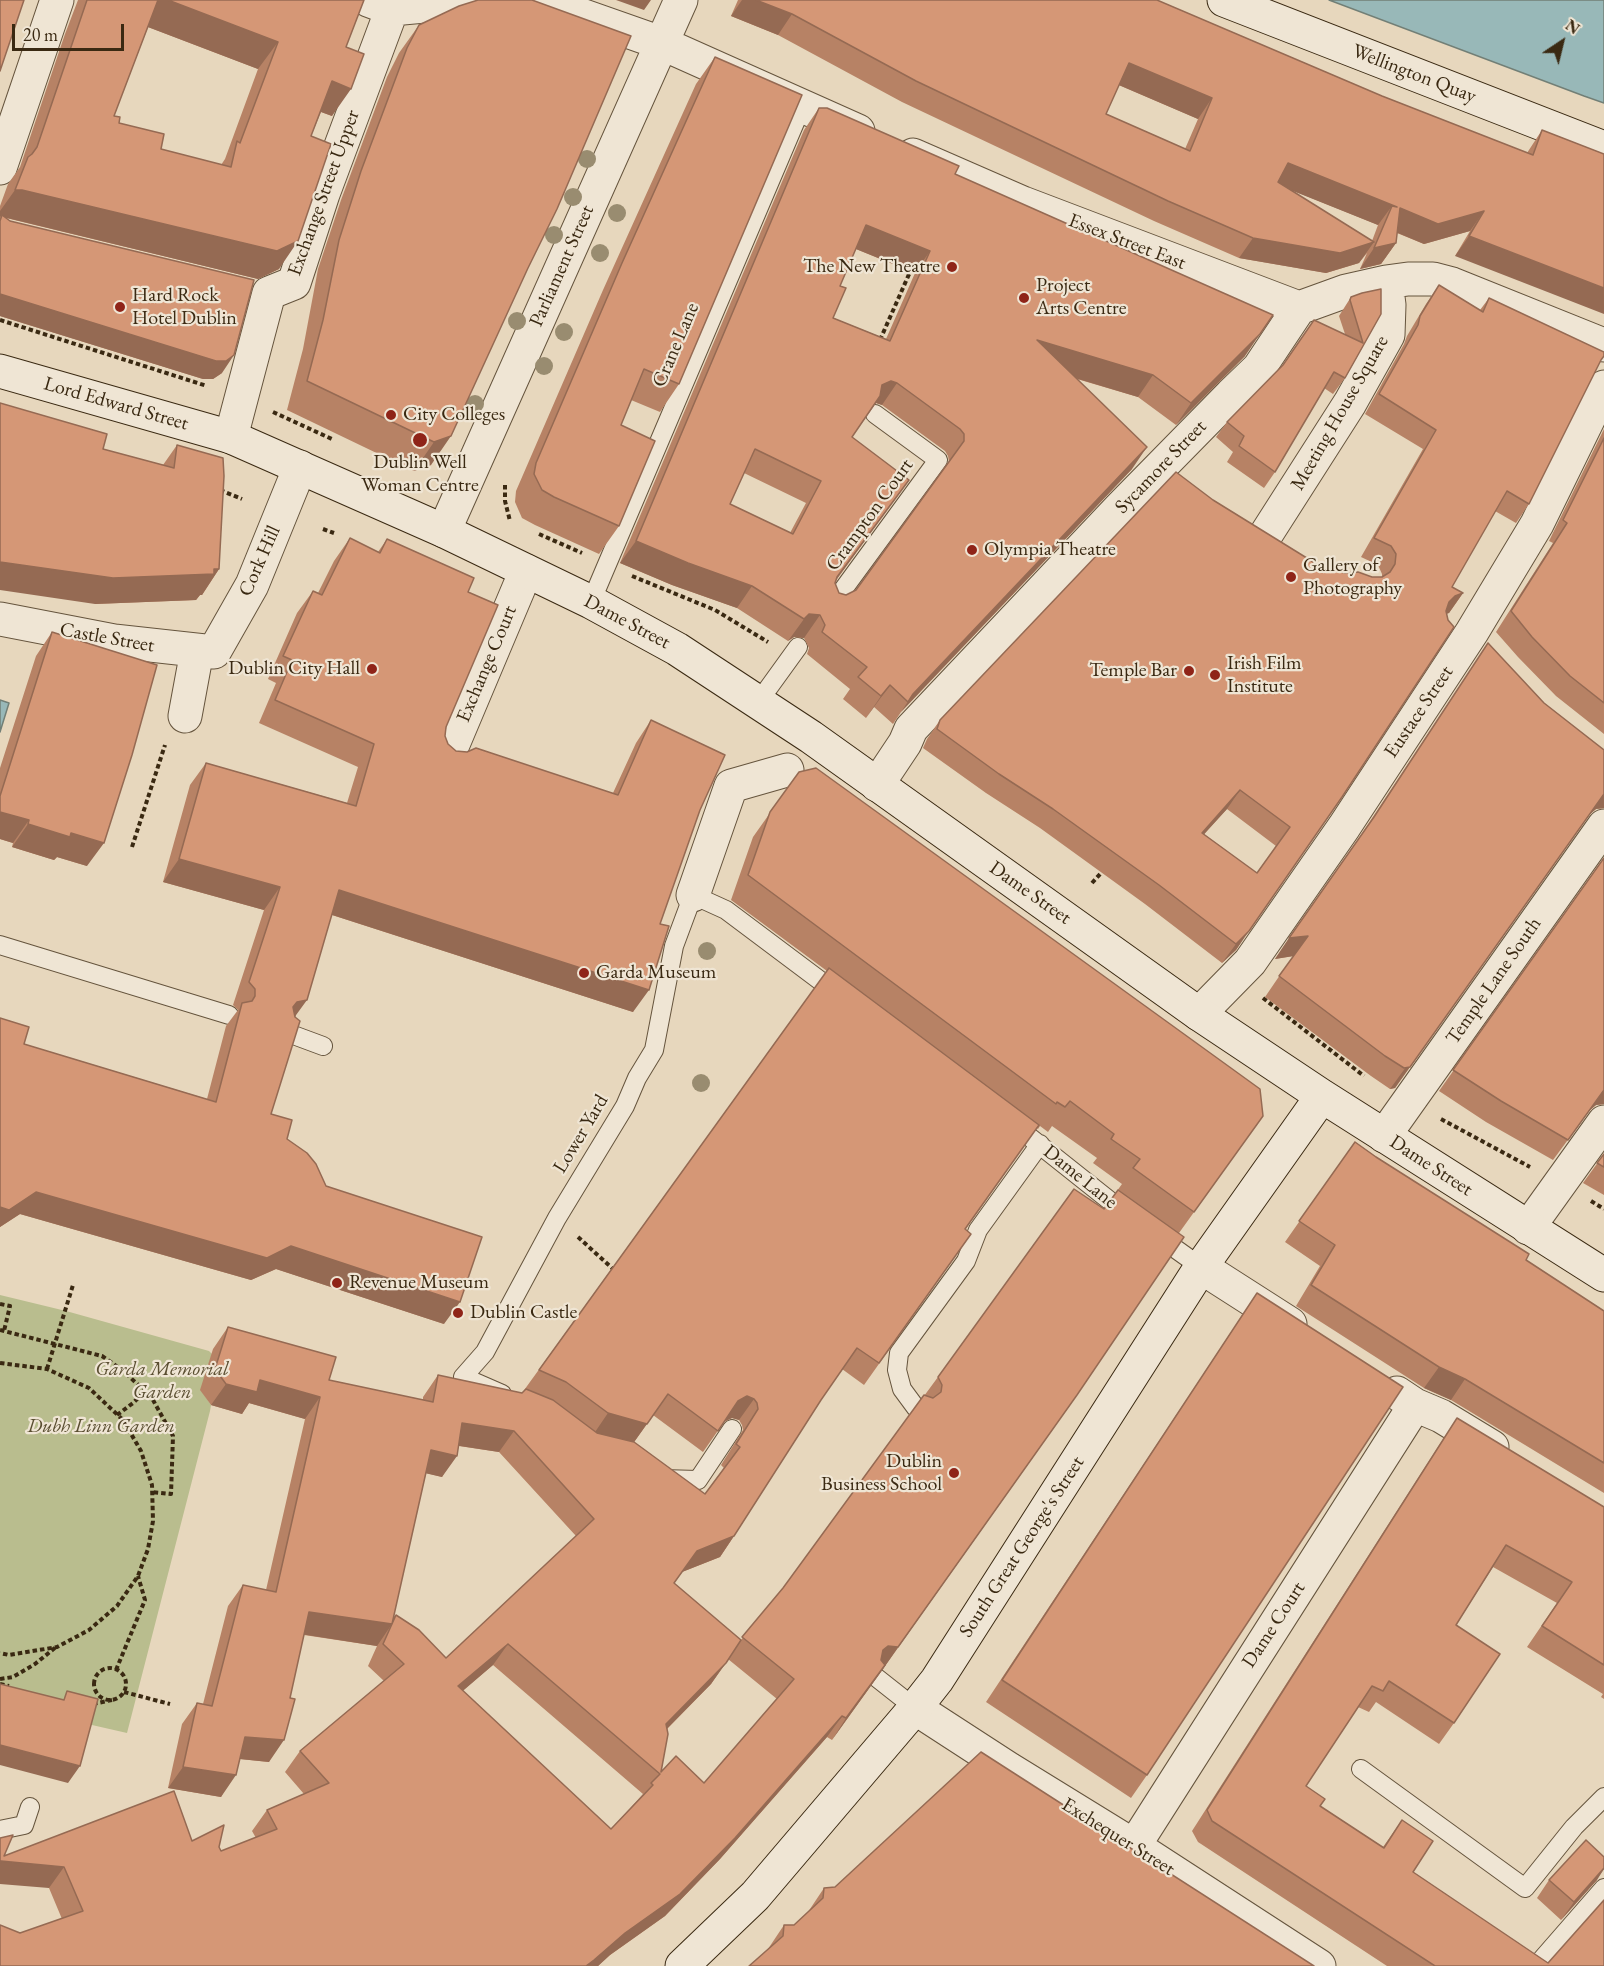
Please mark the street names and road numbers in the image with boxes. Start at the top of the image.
street label: Wellington Quay [1349,39,1479,109]
street label: Exchange Street Upper [283,107,365,279]
street label: Parliament Street [524,202,600,330]
street label: Essex Street East [1065,209,1189,275]
street label: Crane Lane [648,299,704,391]
street label: Meeting House Square [1286,331,1394,495]
street label: Lord Edward Street [41,372,191,436]
street label: Sycamore Street [1110,415,1212,519]
street label: Crampton Court [821,454,919,576]
street label: Cork Hill [234,522,286,600]
street label: Dame Street [580,589,674,655]
street label: Exchange Court [452,602,522,726]
street label: Castle Street [58,618,156,658]
street label: Eustace Street [1379,661,1459,763]
street label: Dame Street [984,856,1076,930]
street label: Temple Lane South [1441,913,1547,1049]
street label: Lower Yard [548,1090,614,1178]
street label: Dame Street [1385,1130,1477,1202]
street label: Dame Lane [1038,1140,1122,1214]
street label: South Great George's Street [954,1452,1090,1642]
street label: Dame Court [1237,1577,1311,1673]
street label: Exchequer Street [1057,1793,1179,1881]

